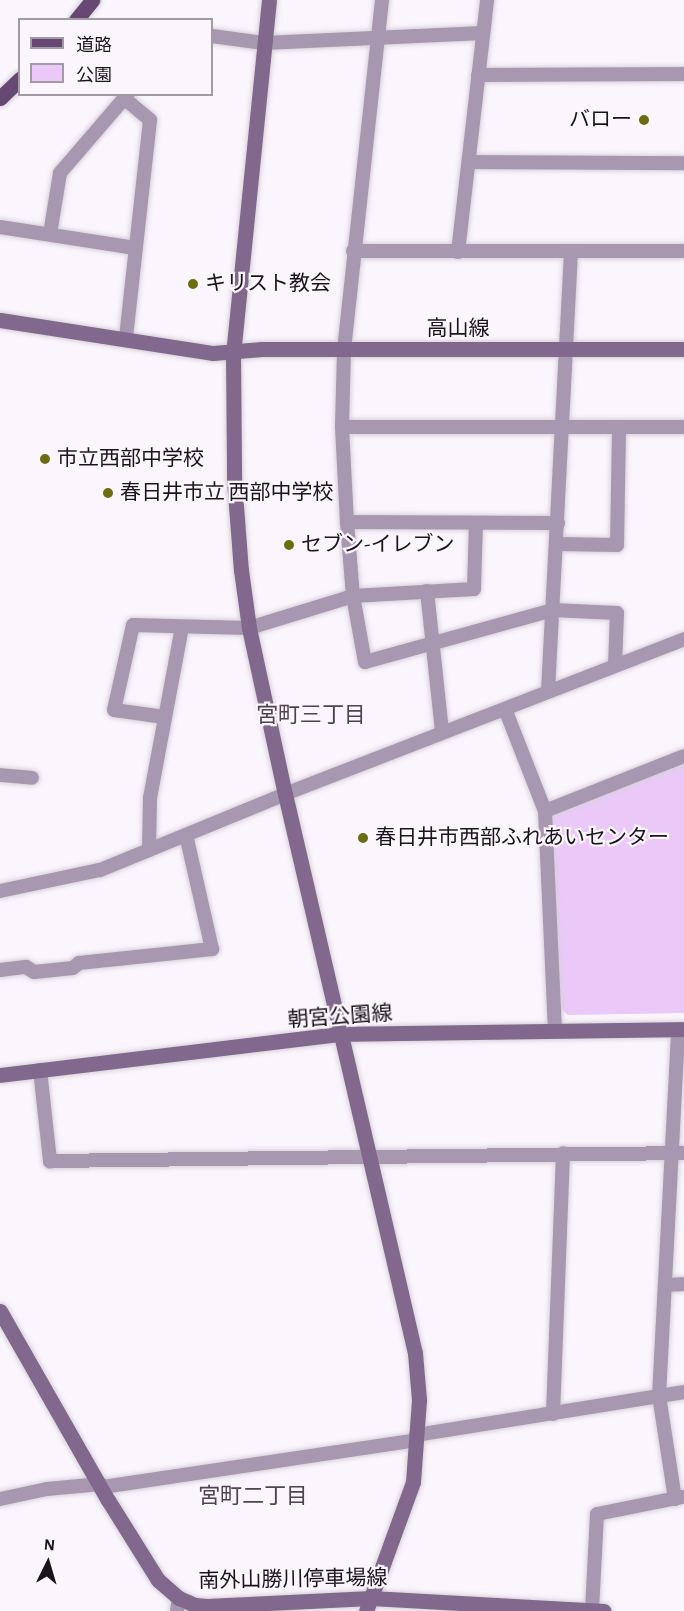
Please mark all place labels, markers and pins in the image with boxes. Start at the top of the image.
place label: バロー [569,107,632,133]
marker: バロー [637,113,651,127]
place label: キリスト教会 [205,271,331,297]
marker: キリスト教会 [186,277,200,291]
place label: 市立西部中学校 [57,446,204,472]
marker: 市立西部中学校 [38,452,52,466]
place label: 春日井市立 西部中学校 [120,480,333,506]
marker: 春日井市立 西部中学校 [101,486,115,500]
place label: セブン-イレブン [301,532,454,558]
marker: セブン-イレブン [282,538,296,552]
place label: 春日井市西部ふれあいセンター [375,825,669,851]
marker: 春日井市西部ふれあいセンター [356,831,370,845]

